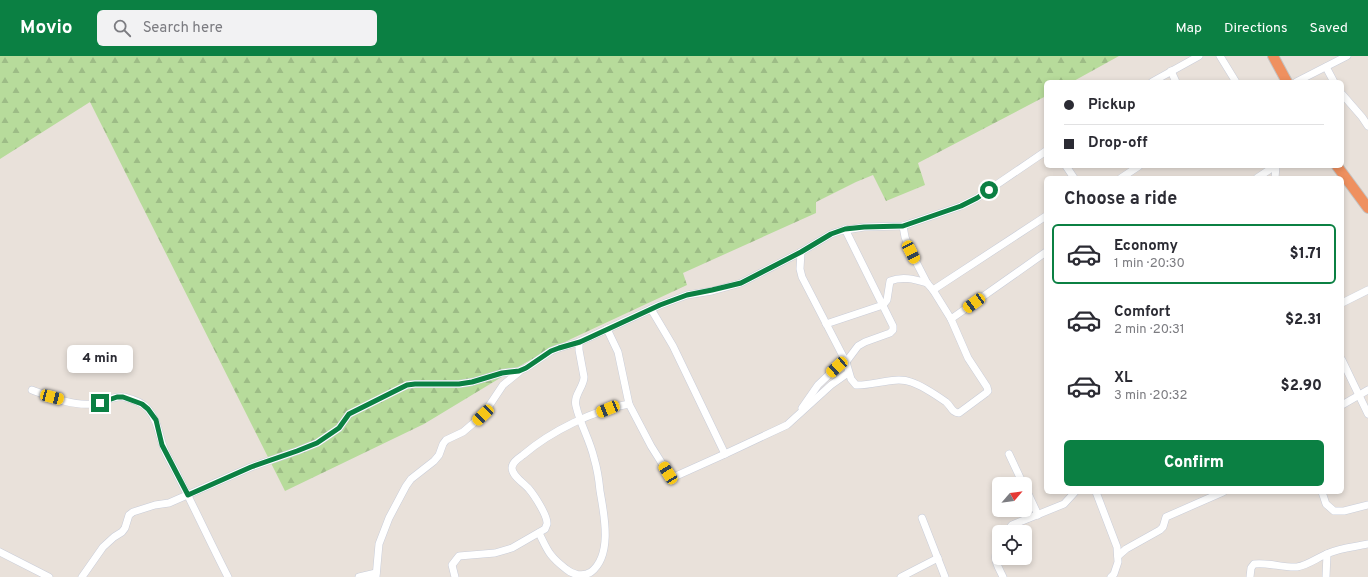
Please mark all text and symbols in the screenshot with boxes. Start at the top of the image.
search box [97,10,377,46]
text: Movio [20,16,73,40]
icon: search [111,17,133,39]
text: Search here [143,19,223,38]
text: Map [1176,20,1202,37]
text: Directions [1224,20,1288,37]
text: Saved [1310,20,1348,37]
text: Pickup [1088,96,1136,115]
text: Drop-off [1088,134,1148,153]
route start [980,181,998,199]
text: Choose a ride [1064,188,1177,211]
icon: car [1066,236,1102,272]
text: Economy [1114,237,1178,256]
car [900,239,922,265]
text: $1.71 [1290,245,1322,264]
text: 1 min · 20:30 [1114,256,1185,272]
car [961,291,987,315]
icon: car [1066,302,1102,338]
text: Comfort [1114,303,1171,322]
text: $2.31 [1285,311,1322,330]
text: 2 min · 20:31 [1114,322,1185,338]
callout: 4 min [67,345,133,373]
text: 4 min [83,351,117,367]
car [824,355,850,379]
icon: car [1066,368,1102,404]
text: XL [1114,369,1132,388]
text: $2.90 [1281,377,1322,396]
car [39,388,65,406]
text: 3 min · 20:32 [1114,388,1187,404]
route end [91,394,109,412]
car [595,399,621,419]
car [470,402,496,428]
button: Confirm [1064,440,1324,486]
car [657,460,679,486]
north arrow [992,477,1032,517]
map controls [992,477,1032,565]
button: locate [992,525,1032,565]

